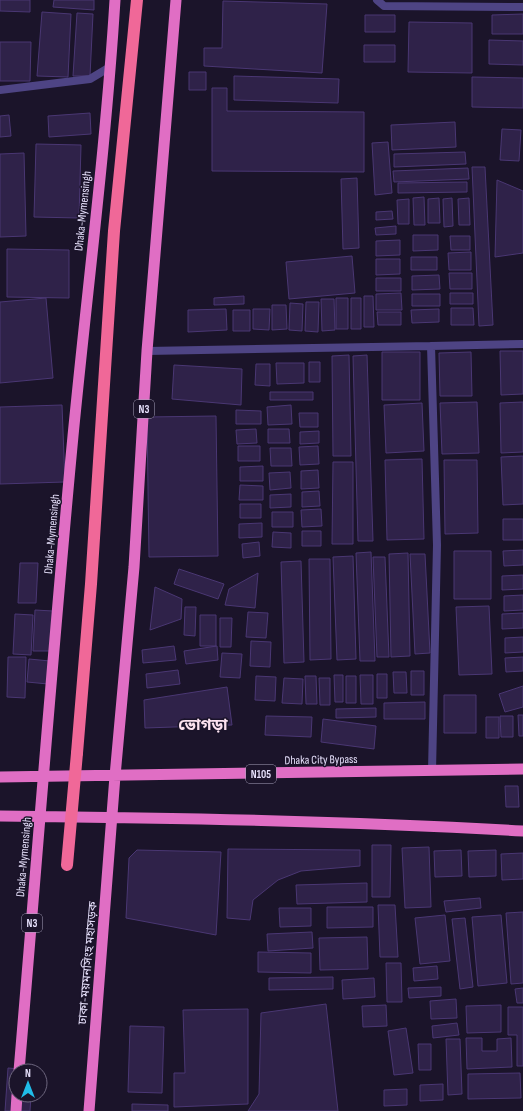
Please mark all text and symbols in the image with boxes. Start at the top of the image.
street label: Dhaka-Mymensingh [71,170,95,252]
road number: N3 [134,400,154,418]
street label: Dhaka-Mymensingh [41,493,63,575]
district label: ভোগড়া [178,716,228,735]
street label: Dhaka City Bypass [284,752,358,768]
road number: N105 [246,765,276,783]
street label: Dhaka-Mymensingh [13,816,35,898]
street label: ঢাকা-ময়মনসিংহ মহাসড়ক [74,901,101,1026]
road number: N3 [22,914,42,932]
north arrow [8,1063,48,1103]
text: N [25,1067,31,1080]

